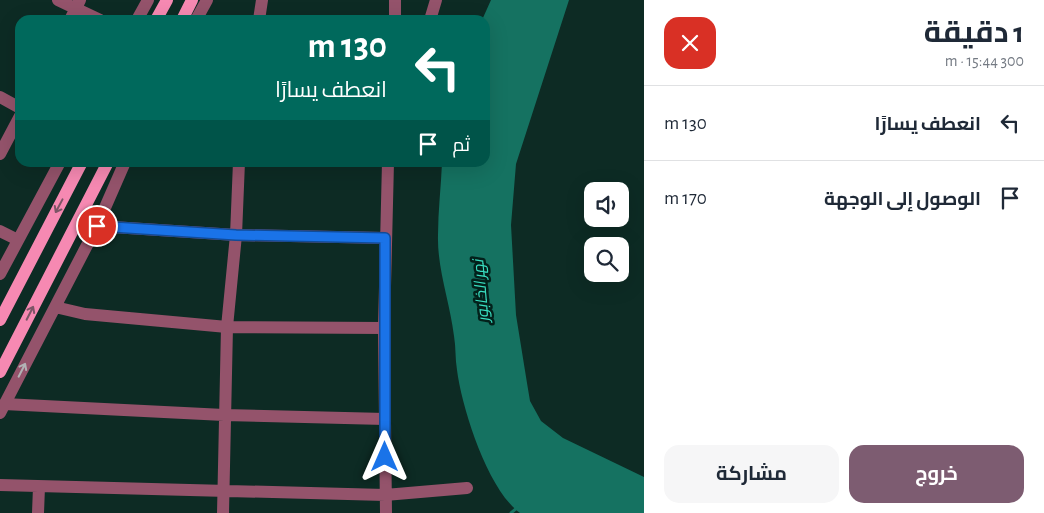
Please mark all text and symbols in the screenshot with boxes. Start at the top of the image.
button: close [664,17,716,69]
text: 1 دقيقة [924,18,1024,48]
text: 130 m [308,29,387,64]
icon: left [405,35,470,100]
text: 300 m · 15:44 [945,53,1024,69]
text: انعطف يسارًا [275,79,387,101]
icon: left [996,109,1024,137]
text: 130 m [664,114,707,133]
text: انعطف يسارًا [875,115,981,134]
icon: arrive [414,130,442,158]
text: ثم [452,136,470,155]
map controls [584,182,629,282]
button: sound [584,182,629,227]
icon: arrive [996,184,1024,212]
text: 170 m [664,189,707,208]
text: الوصول إلى الوجهة [824,190,981,209]
one-way arrow [54,198,64,213]
pin [76,205,118,247]
icon: arrive [83,212,111,240]
button: search [584,237,629,282]
water label: نهر الخابور [470,257,493,325]
one-way arrow [25,306,35,321]
one-way arrow [18,363,27,378]
position arrow [358,430,410,482]
button: مشاركة [664,445,839,503]
button: خروج [849,445,1024,503]

